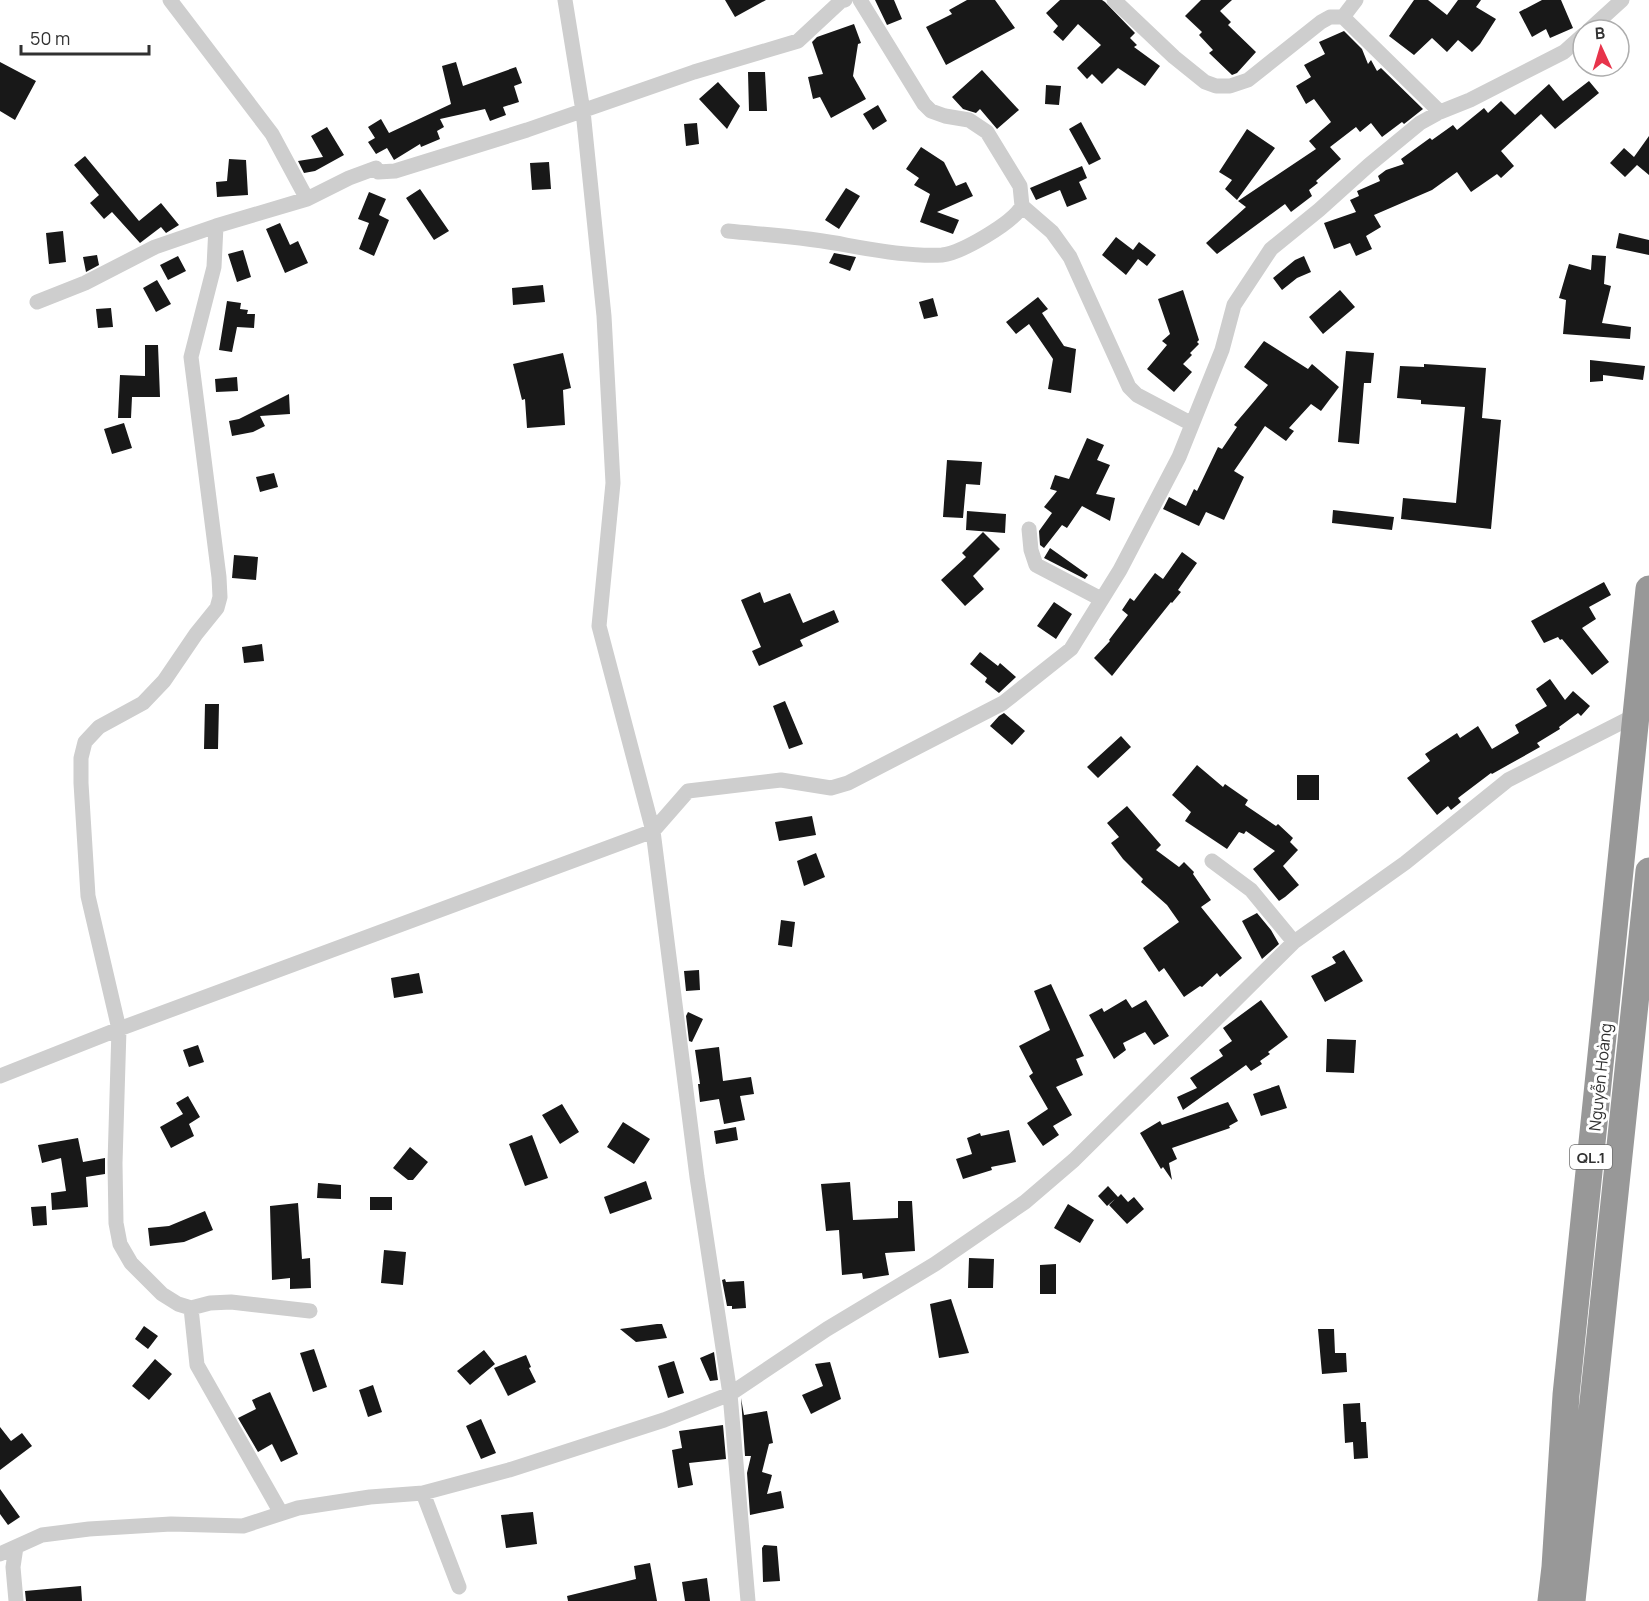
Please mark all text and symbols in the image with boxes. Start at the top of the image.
scale bar [21,18,148,56]
north arrow [1571,18,1631,78]
text: B [1594,22,1606,44]
text: 50 m [30,26,70,50]
street label: Nguyễn Hoàng [1583,1022,1617,1132]
road number: QL.1 [1570,1145,1612,1169]

